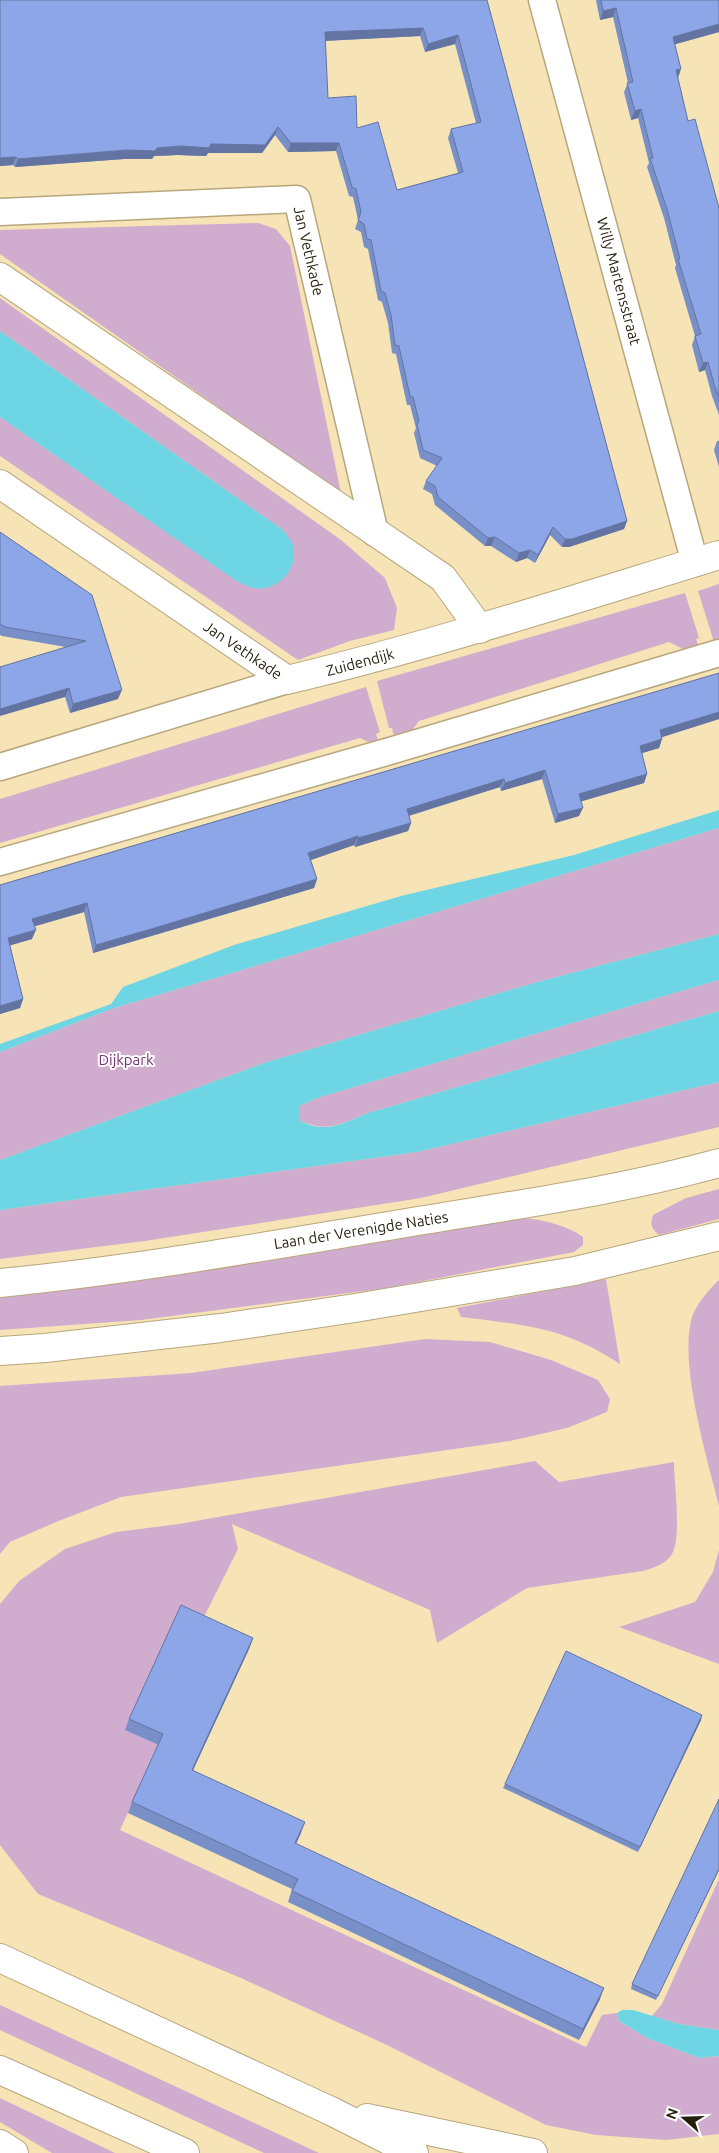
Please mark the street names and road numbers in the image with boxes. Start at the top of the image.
street label: Jan Vethkade [290,205,328,297]
street label: Willy Martensstraat [594,215,644,347]
street label: Jan Vethkade [200,617,286,683]
street label: Zuidendijk [324,645,396,679]
street label: Laan der Verenigde Naties [272,1208,450,1252]

